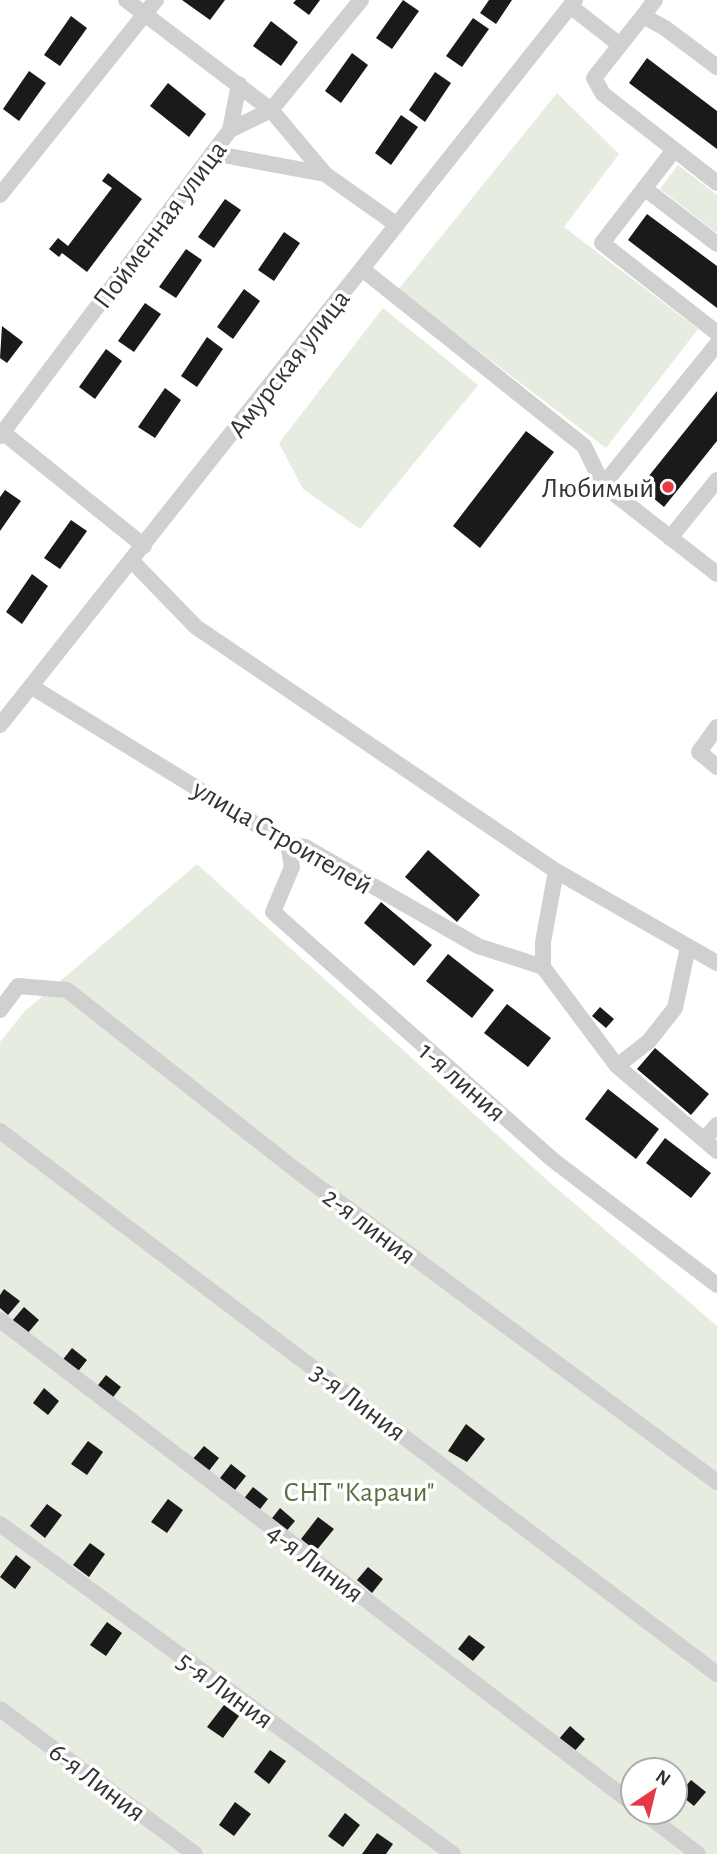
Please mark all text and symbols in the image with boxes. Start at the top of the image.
street label: Пойменная улица [89,136,233,314]
street label: Амурская улица [223,285,356,444]
place label: Любимый [542,475,654,503]
marker: Любимый [660,479,676,495]
street label: улица Строителей [187,775,376,900]
street label: 1-я линия [413,1037,511,1128]
street label: 2-я линия [317,1183,421,1270]
street label: 3-я Линия [305,1358,410,1447]
park label: СНТ "Карачи" [283,1479,435,1507]
street label: 4-я Линия [261,1519,368,1609]
street label: 5-я Линия [172,1647,278,1735]
street label: 6-я Линия [43,1738,150,1828]
north arrow [619,1756,689,1826]
text: N [652,1767,674,1790]

